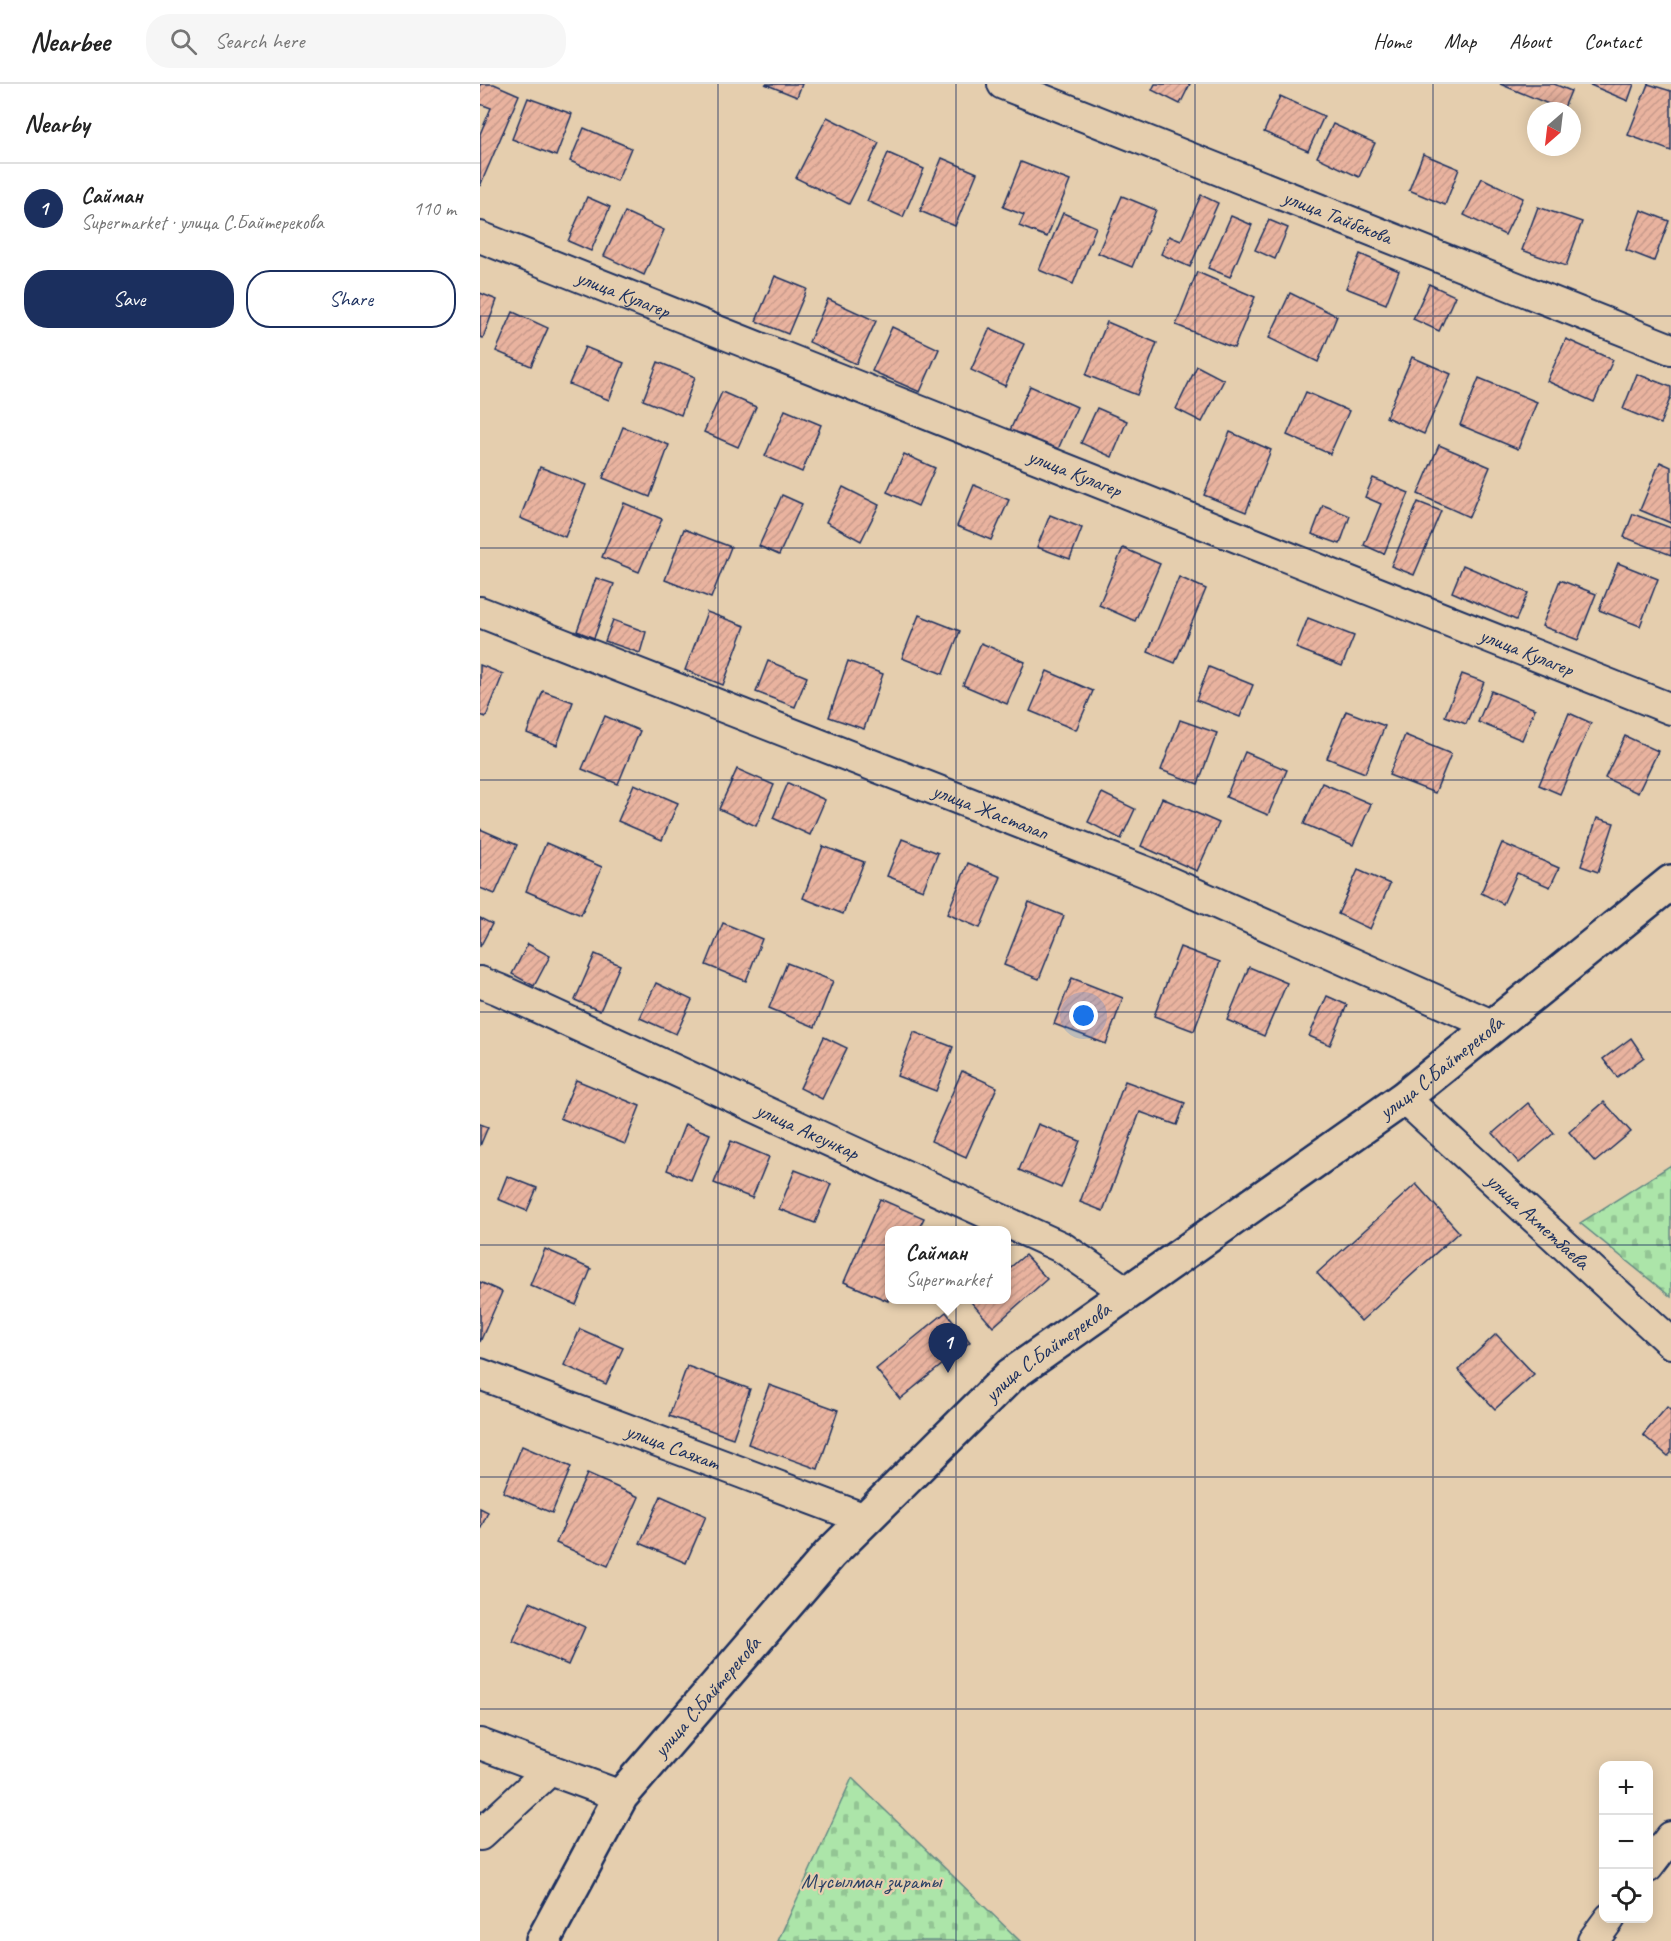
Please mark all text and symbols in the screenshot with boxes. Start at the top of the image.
search box [146,14,566,68]
text: Nearbee [30,24,110,59]
icon: search [167,25,200,58]
text: Search here [215,27,304,55]
text: Home [1373,28,1411,54]
text: Map [1444,28,1476,54]
text: About [1509,28,1551,54]
text: Contact [1584,28,1641,54]
north arrow [1527,102,1581,156]
text: Nearby [24,107,89,140]
text: Сайман [81,182,143,210]
street label: улица Тайбекова [1278,183,1398,251]
text: 1 [39,196,48,221]
text: 110 m [413,196,456,221]
text: Supermarket · улица С.Байтерекова [81,210,323,235]
street label: улица Кулагер [571,263,675,324]
button: Save [24,270,234,328]
button: Share [246,270,456,328]
street label: улица Кулагер [1023,442,1126,503]
street label: улица Кулагер [1475,621,1578,682]
street label: улица Жасталап [927,776,1053,846]
your location [1069,1001,1098,1030]
street label: улица С.Байтерекова [1372,1009,1510,1126]
street label: улица Аксункар [750,1095,864,1166]
street label: улица Ахметбаева [1480,1166,1596,1276]
popup [885,1226,1011,1304]
text: Сайман [906,1239,967,1267]
text: Supermarket [906,1267,991,1292]
street label: улица С.Байтерекова [977,1295,1117,1409]
pin: 1 [928,1324,968,1373]
street label: улица Саяхат [621,1416,724,1476]
street label: улица С.Байтерекова [646,1629,767,1764]
map controls [1599,1761,1653,1923]
button: + [1599,1761,1653,1815]
button: − [1599,1815,1653,1869]
park label: Мұсылман зираты [801,1868,943,1895]
button: locate [1599,1869,1653,1923]

